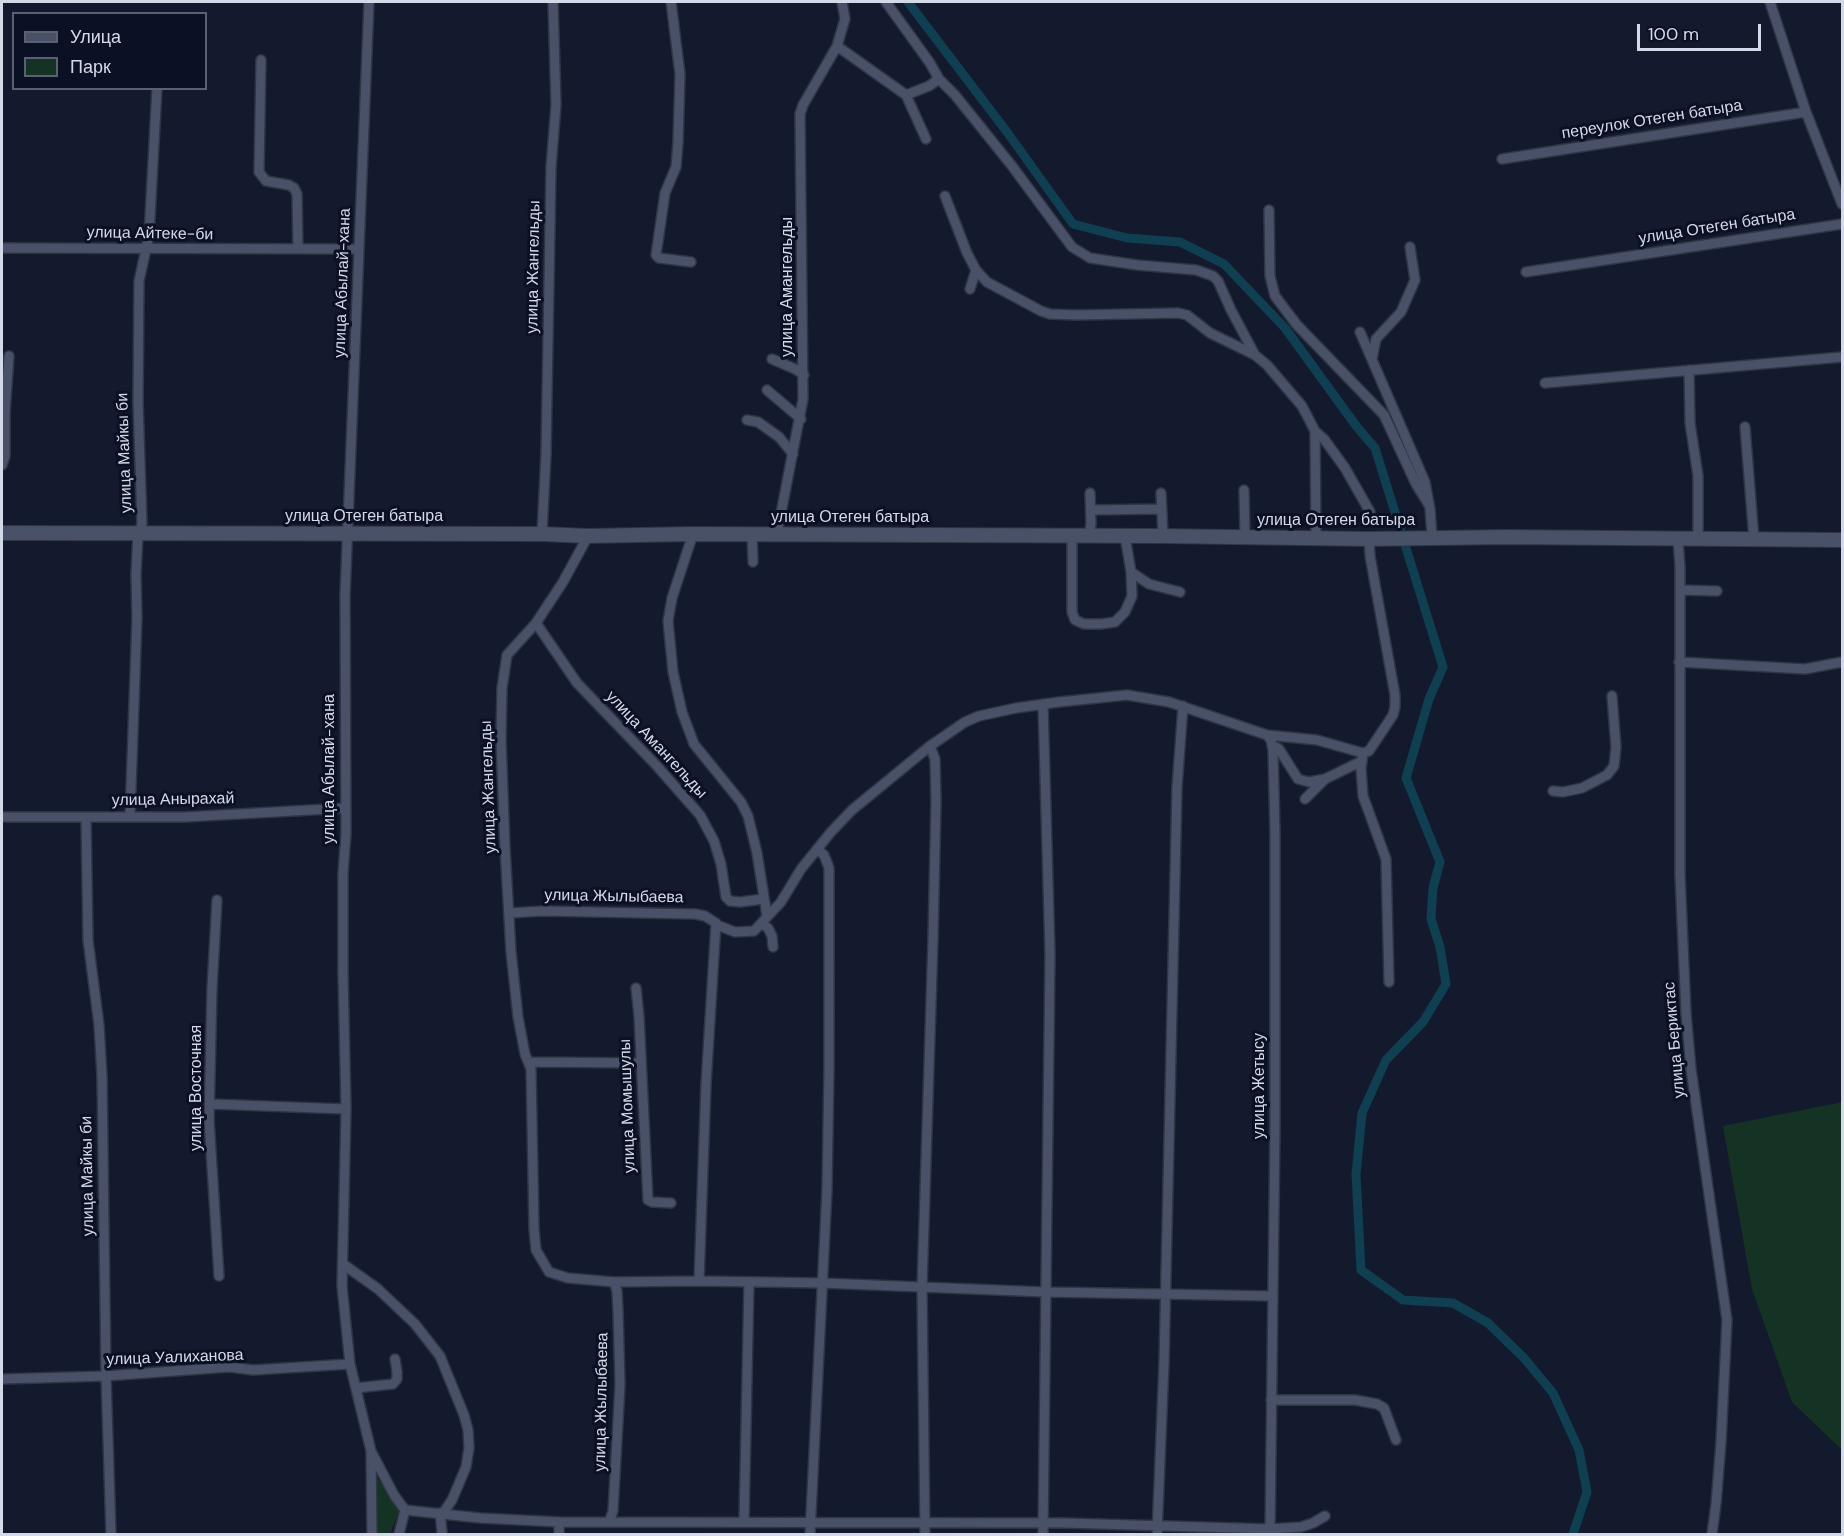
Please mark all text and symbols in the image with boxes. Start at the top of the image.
legend [12,12,207,90]
scale bar [1640,12,1764,50]
text: 100 m [1648,22,1699,46]
text: Улица [70,25,121,49]
text: Парк [70,55,111,79]
street label: переулок Отеген батыра [1560,96,1744,144]
street label: улица Жангельды [523,200,545,334]
street label: улица Отеген батыра [1637,205,1797,249]
street label: улица Абылай-хана [331,208,355,358]
street label: улица Амангельды [778,217,798,357]
street label: улица Айтеке-би [86,223,214,245]
street label: улица Майкы би [113,392,137,514]
street label: улица Отеген батыра [285,507,443,527]
street label: улица Отеген батыра [771,508,929,528]
street label: улица Отеген батыра [1257,511,1415,531]
street label: улица Амангельды [601,687,711,803]
street label: улица Абылай-хана [320,694,340,844]
street label: улица Жангельды [477,720,501,854]
street label: улица Анырахай [111,789,235,811]
street label: улица Жылыбаева [544,886,684,908]
street label: улица Бериктас [1660,981,1690,1099]
street label: улица Восточная [187,1025,207,1151]
street label: улица Жетысу [1250,1033,1270,1139]
street label: улица Момышулы [616,1038,640,1174]
street label: улица Майкы би [77,1116,99,1236]
street label: улица Жылыбаева [591,1332,613,1472]
street label: улица Уалиханова [106,1346,244,1370]

